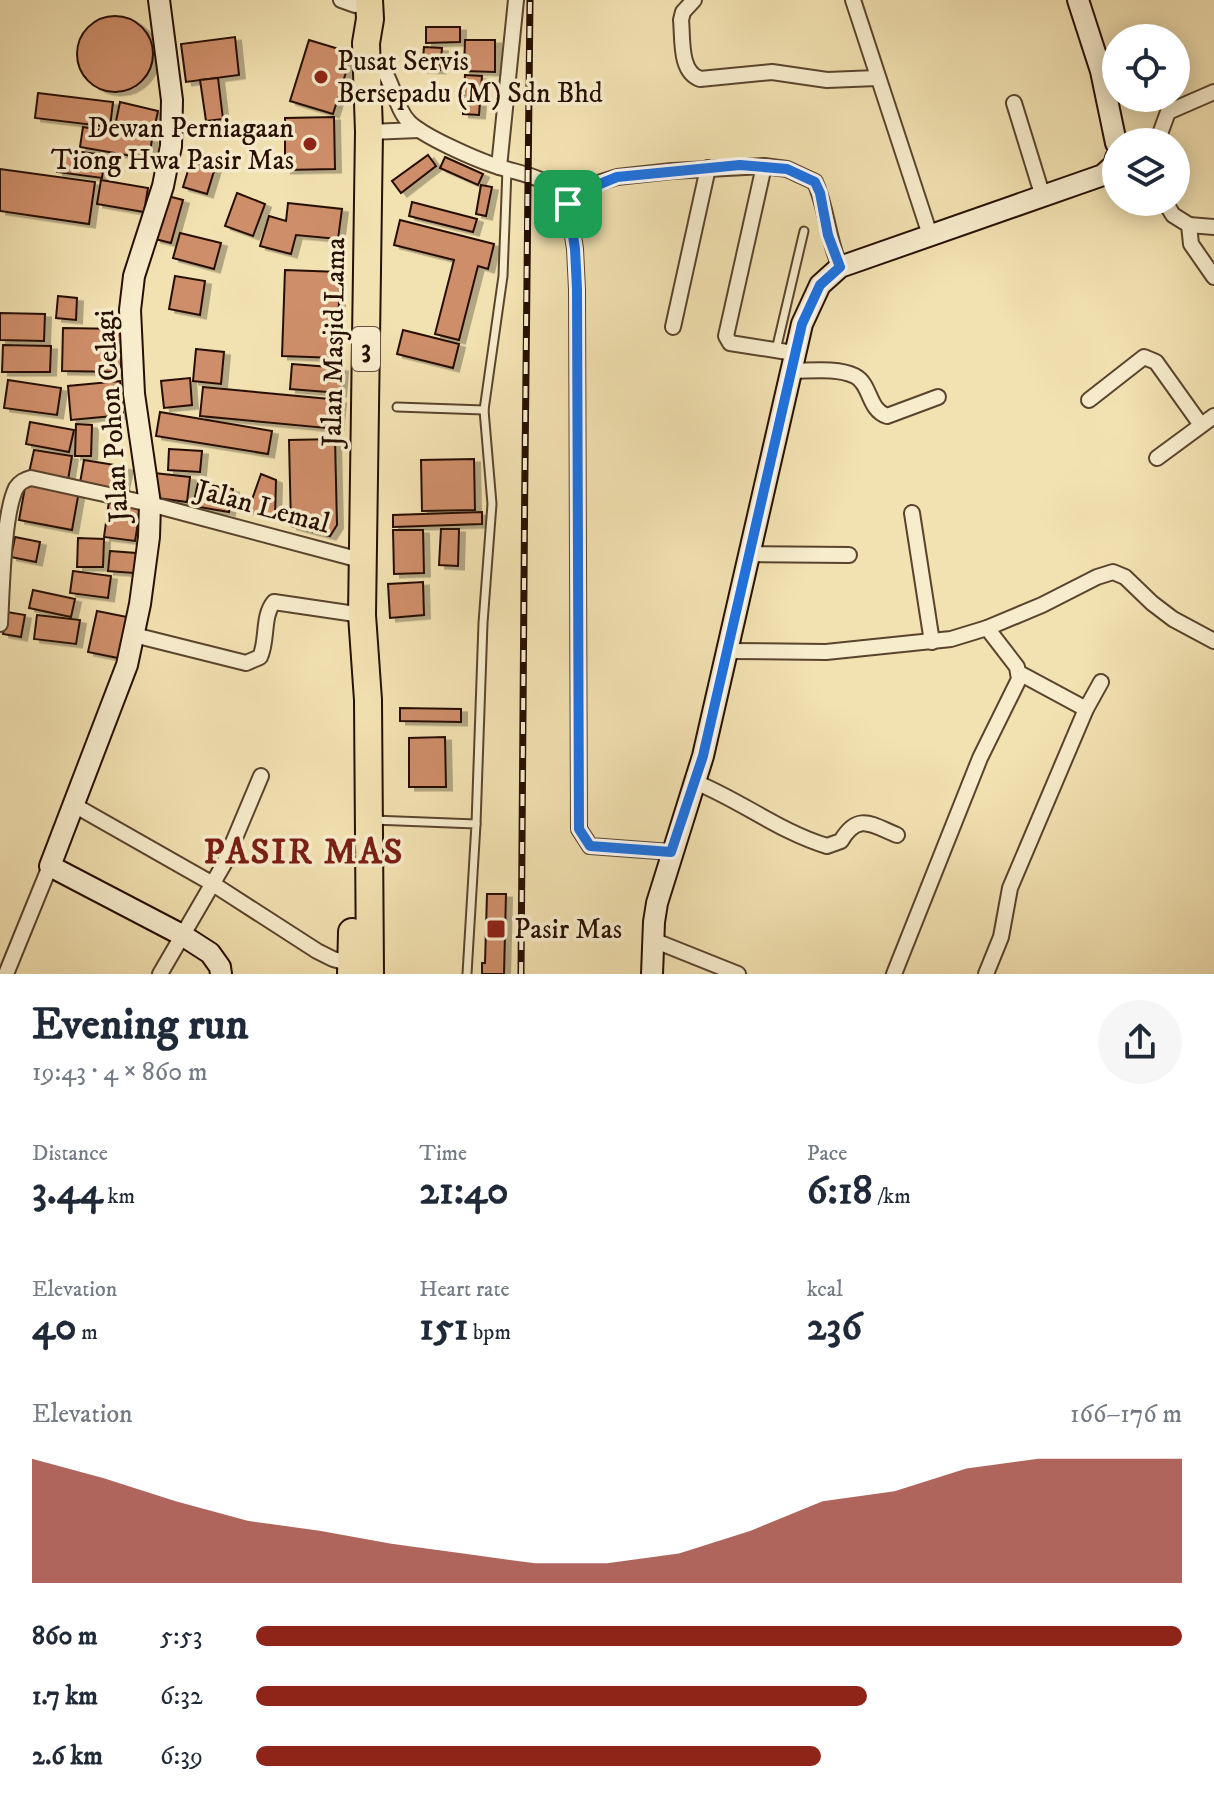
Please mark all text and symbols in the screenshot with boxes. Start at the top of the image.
map controls [1102,24,1190,216]
button: locate [1102,24,1190,112]
place label: Pusat Servis Bersepadu (M) Sdn Bhd [337,44,603,111]
marker: Pusat Servis Bersepadu (M) Sdn Bhd [312,68,330,86]
place label: Dewan Perniagaan Tiong Hwa Pasir Mas [51,111,294,178]
button: layers [1102,128,1190,216]
marker: Dewan Perniagaan Tiong Hwa Pasir Mas [301,135,319,153]
pin [534,170,602,238]
icon: arrive [546,182,590,226]
street label: Jalan Masjid Lama [315,237,353,450]
street label: Jalan Pohon Celagi [87,309,137,526]
road number: 3 [352,327,380,371]
street label: Jalan Lemal [190,472,334,542]
district label: PASIR MAS [204,830,404,875]
place label: Pasir Mas [514,912,622,947]
marker: Pasir Mas [485,918,507,940]
text: Evening run [32,998,249,1053]
button: share [1098,1000,1182,1084]
text: 19:43 · 4 × 860 m [32,1056,207,1089]
text: Distance [32,1140,108,1167]
text: Time [419,1140,467,1167]
text: Pace [807,1140,847,1167]
text: 3.44 [32,1167,103,1217]
text: 21:40 [419,1167,509,1217]
text: 6:18 [807,1167,873,1217]
text: km [103,1183,135,1210]
text: /km [873,1183,911,1210]
text: Elevation [32,1276,117,1303]
text: Heart rate [419,1276,510,1303]
text: kcal [807,1276,843,1303]
text: 40 [32,1303,77,1353]
text: 151 [419,1303,468,1353]
text: 236 [807,1303,862,1353]
text: m [77,1319,98,1346]
text: bpm [468,1319,511,1346]
text: Elevation [32,1398,133,1431]
text: 166–176 m [1070,1398,1182,1431]
text: 860 m [32,1620,98,1653]
text: 5:53 [160,1620,202,1653]
text: 1.7 km [32,1680,98,1713]
text: 6:32 [160,1680,203,1713]
text: 2.6 km [32,1740,103,1773]
text: 6:39 [160,1740,203,1773]

